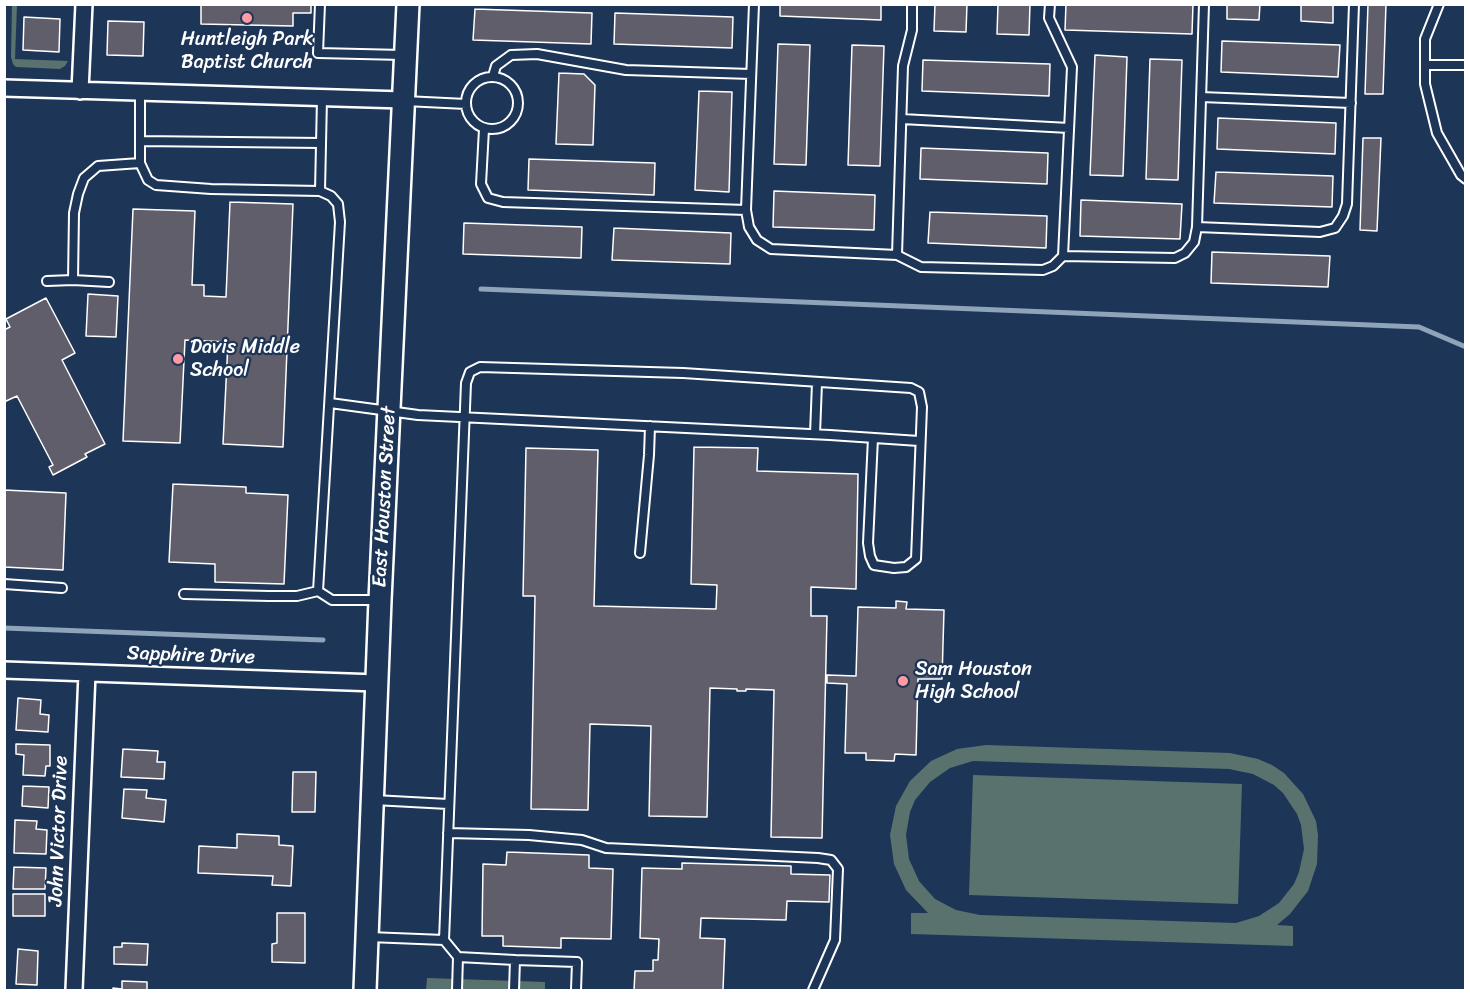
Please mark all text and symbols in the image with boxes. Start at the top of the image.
marker: Huntleigh Park Baptist Church [240,11,254,25]
place label: Huntleigh Park Baptist Church [181,28,313,75]
place label: Davis Middle School [190,336,300,383]
marker: Davis Middle School [171,352,185,366]
street label: East Houston Street [368,406,402,588]
street label: Sapphire Drive [127,642,255,670]
place label: Sam Houston High School [915,658,1032,705]
marker: Sam Houston High School [896,674,910,688]
street label: John Victor Drive [44,755,74,907]

